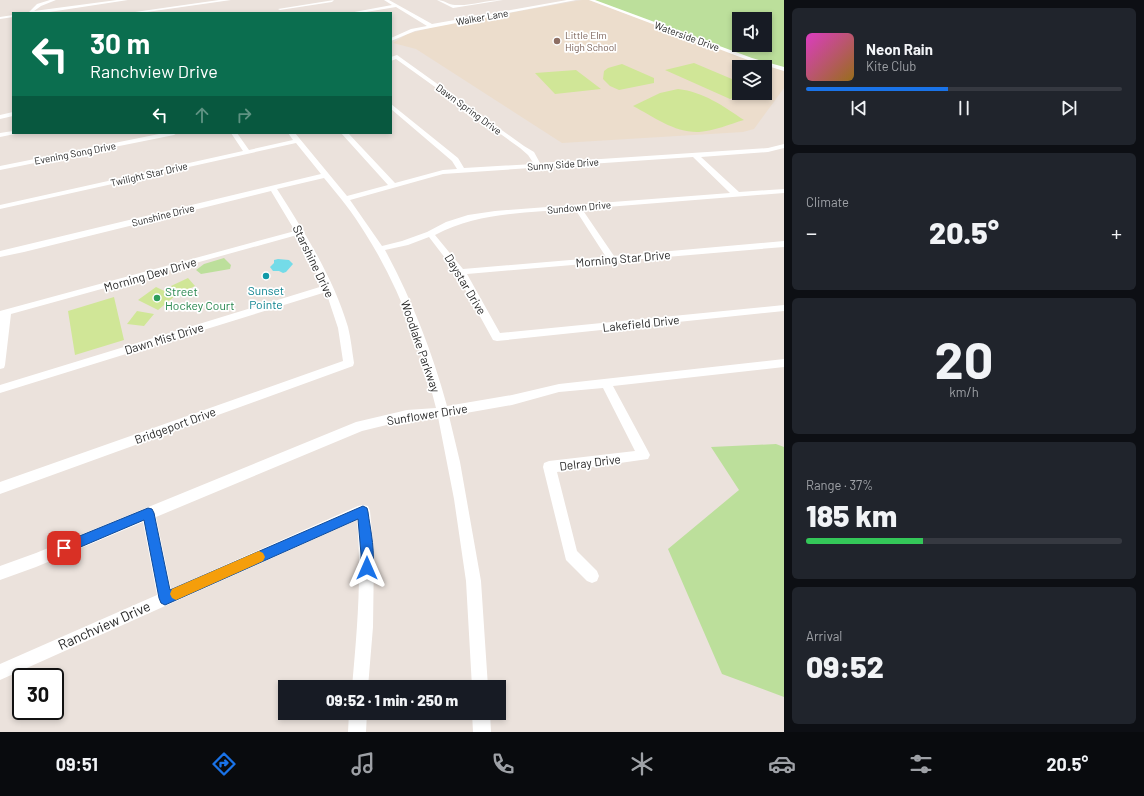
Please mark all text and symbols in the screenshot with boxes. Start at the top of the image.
street label: Walker Lane [455,6,509,28]
map controls [732,12,772,100]
button: sound [732,12,772,52]
street label: Waterside Drive [653,19,721,53]
text: 30 m [90,26,150,60]
icon: left [24,28,76,80]
place label: Little Elm High School [565,29,616,53]
marker: Little Elm High School [552,36,562,46]
text: Neon Rain [866,40,933,58]
text: Kite Club [866,58,916,74]
text: Ranchview Drive [90,60,218,82]
button: layers [732,60,772,100]
street label: Dawn Spring Drive [434,81,504,137]
icon: previous [848,97,870,119]
icon: pause [953,97,975,119]
icon: next [1058,97,1080,119]
icon: left [149,104,171,126]
icon: ahead [191,104,213,126]
icon: right [233,104,255,126]
street label: Evening Song Drive [33,139,117,167]
street label: Sunny Side Drive [527,156,599,172]
street label: Twilight Star Drive [109,159,189,189]
text: Climate [806,194,849,210]
street label: Sundown Drive [547,198,611,216]
street label: Sunshine Drive [130,201,196,229]
text: 20.5° [929,214,999,250]
text: − [806,219,817,245]
text: + [1111,219,1122,245]
street label: Starshine Drive [290,222,338,300]
street label: Morning Star Drive [575,247,671,269]
street label: Daystar Drive [442,251,490,317]
street label: Morning Dew Drive [102,254,198,294]
marker: Sunset Pointe [261,271,271,281]
place label: Sunset Pointe [248,283,284,311]
place label: Street Hockey Court [165,284,235,312]
marker: Street Hockey Court [152,293,162,303]
street label: Woodlake Parkway [399,298,444,394]
street label: Lakefield Drive [602,312,680,334]
street label: Dawn Mist Drive [123,319,205,357]
text: 20 [935,327,993,389]
text: km/h [949,384,979,400]
street label: Sunflower Drive [386,401,468,427]
street label: Bridgeport Drive [132,404,218,446]
street label: Delray Drive [559,451,621,473]
text: Range · 37% [806,477,873,493]
text: 185 km [806,497,897,533]
pin [47,531,81,565]
icon: arrive [53,537,75,559]
position arrow [346,547,388,589]
street label: Ranchview Drive [55,597,153,653]
text: Arrival [806,628,842,644]
text: 09:52 [806,648,884,684]
speed limit sign: 30 [12,668,64,720]
text: 09:52 · 1 min · 250 m [326,691,458,709]
icon: directions [210,750,238,778]
icon: music [349,750,377,778]
icon: phone [489,750,517,778]
icon: climate [628,750,656,778]
icon: car [768,750,796,778]
icon: filters [907,750,935,778]
text: 09:51 [56,753,98,775]
text: 20.5° [1047,753,1088,775]

